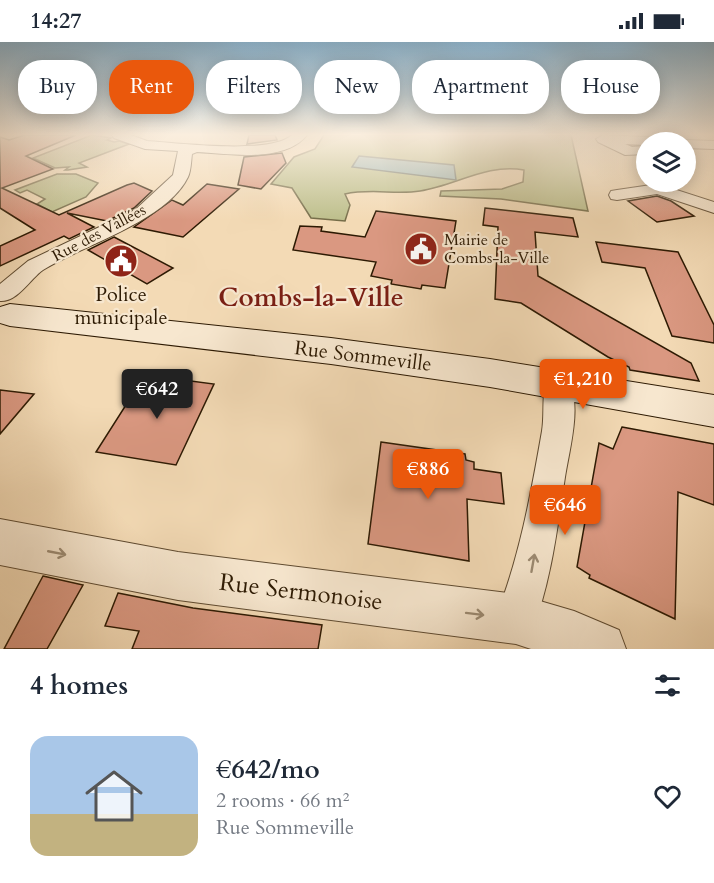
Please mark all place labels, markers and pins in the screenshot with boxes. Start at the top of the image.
place label: Mairie de Combs-la-Ville [444,229,549,269]
public building icon: Mairie de Combs-la-Ville [403,231,439,267]
public building icon: Police municipale [103,243,139,279]
place label: Police municipale [74,281,168,331]
pin: €1,210 [534,359,632,410]
pin: €642 [121,369,193,420]
pin: €886 [392,449,464,500]
pin: €646 [529,485,601,536]

